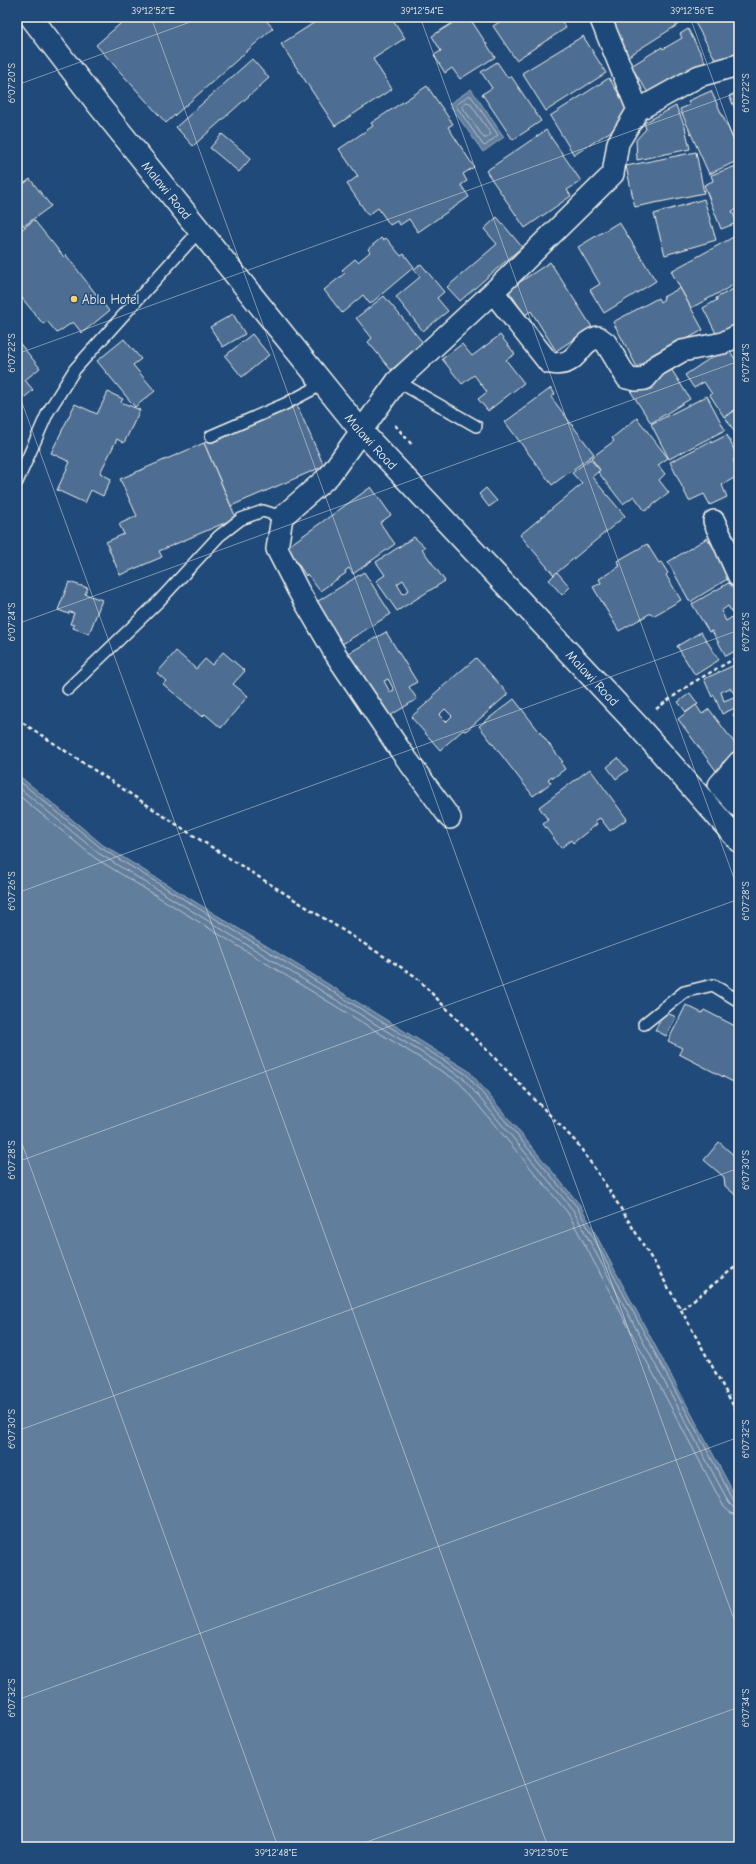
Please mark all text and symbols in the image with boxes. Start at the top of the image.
text: 39°12'52"E [131,5,175,17]
text: 39°12'54"E [400,5,444,17]
text: 39°12'56"E [670,5,714,17]
text: 6°07'20"S [6,62,18,103]
text: 6°07'22"S [740,73,752,113]
street label: Malawi Road [139,158,195,222]
place label: Abla Hotel [82,292,139,307]
marker: Abla Hotel [69,294,79,304]
text: 6°07'22"S [6,333,18,373]
text: 6°07'24"S [740,343,752,382]
street label: Malawi Road [342,410,400,473]
text: 6°07'24"S [6,602,18,641]
text: 6°07'26"S [740,612,752,652]
street label: Malawi Road [563,647,622,709]
text: 6°07'26"S [6,871,18,911]
text: 6°07'28"S [740,881,752,921]
text: 6°07'28"S [6,1140,18,1180]
text: 6°07'30"S [740,1149,752,1190]
text: 6°07'30"S [6,1408,18,1449]
text: 6°07'32"S [740,1419,752,1459]
text: 6°07'32"S [6,1678,18,1718]
text: 6°07'34"S [740,1688,752,1727]
text: 39°12'48"E [255,1847,297,1859]
text: 39°12'50"E [524,1847,568,1859]

